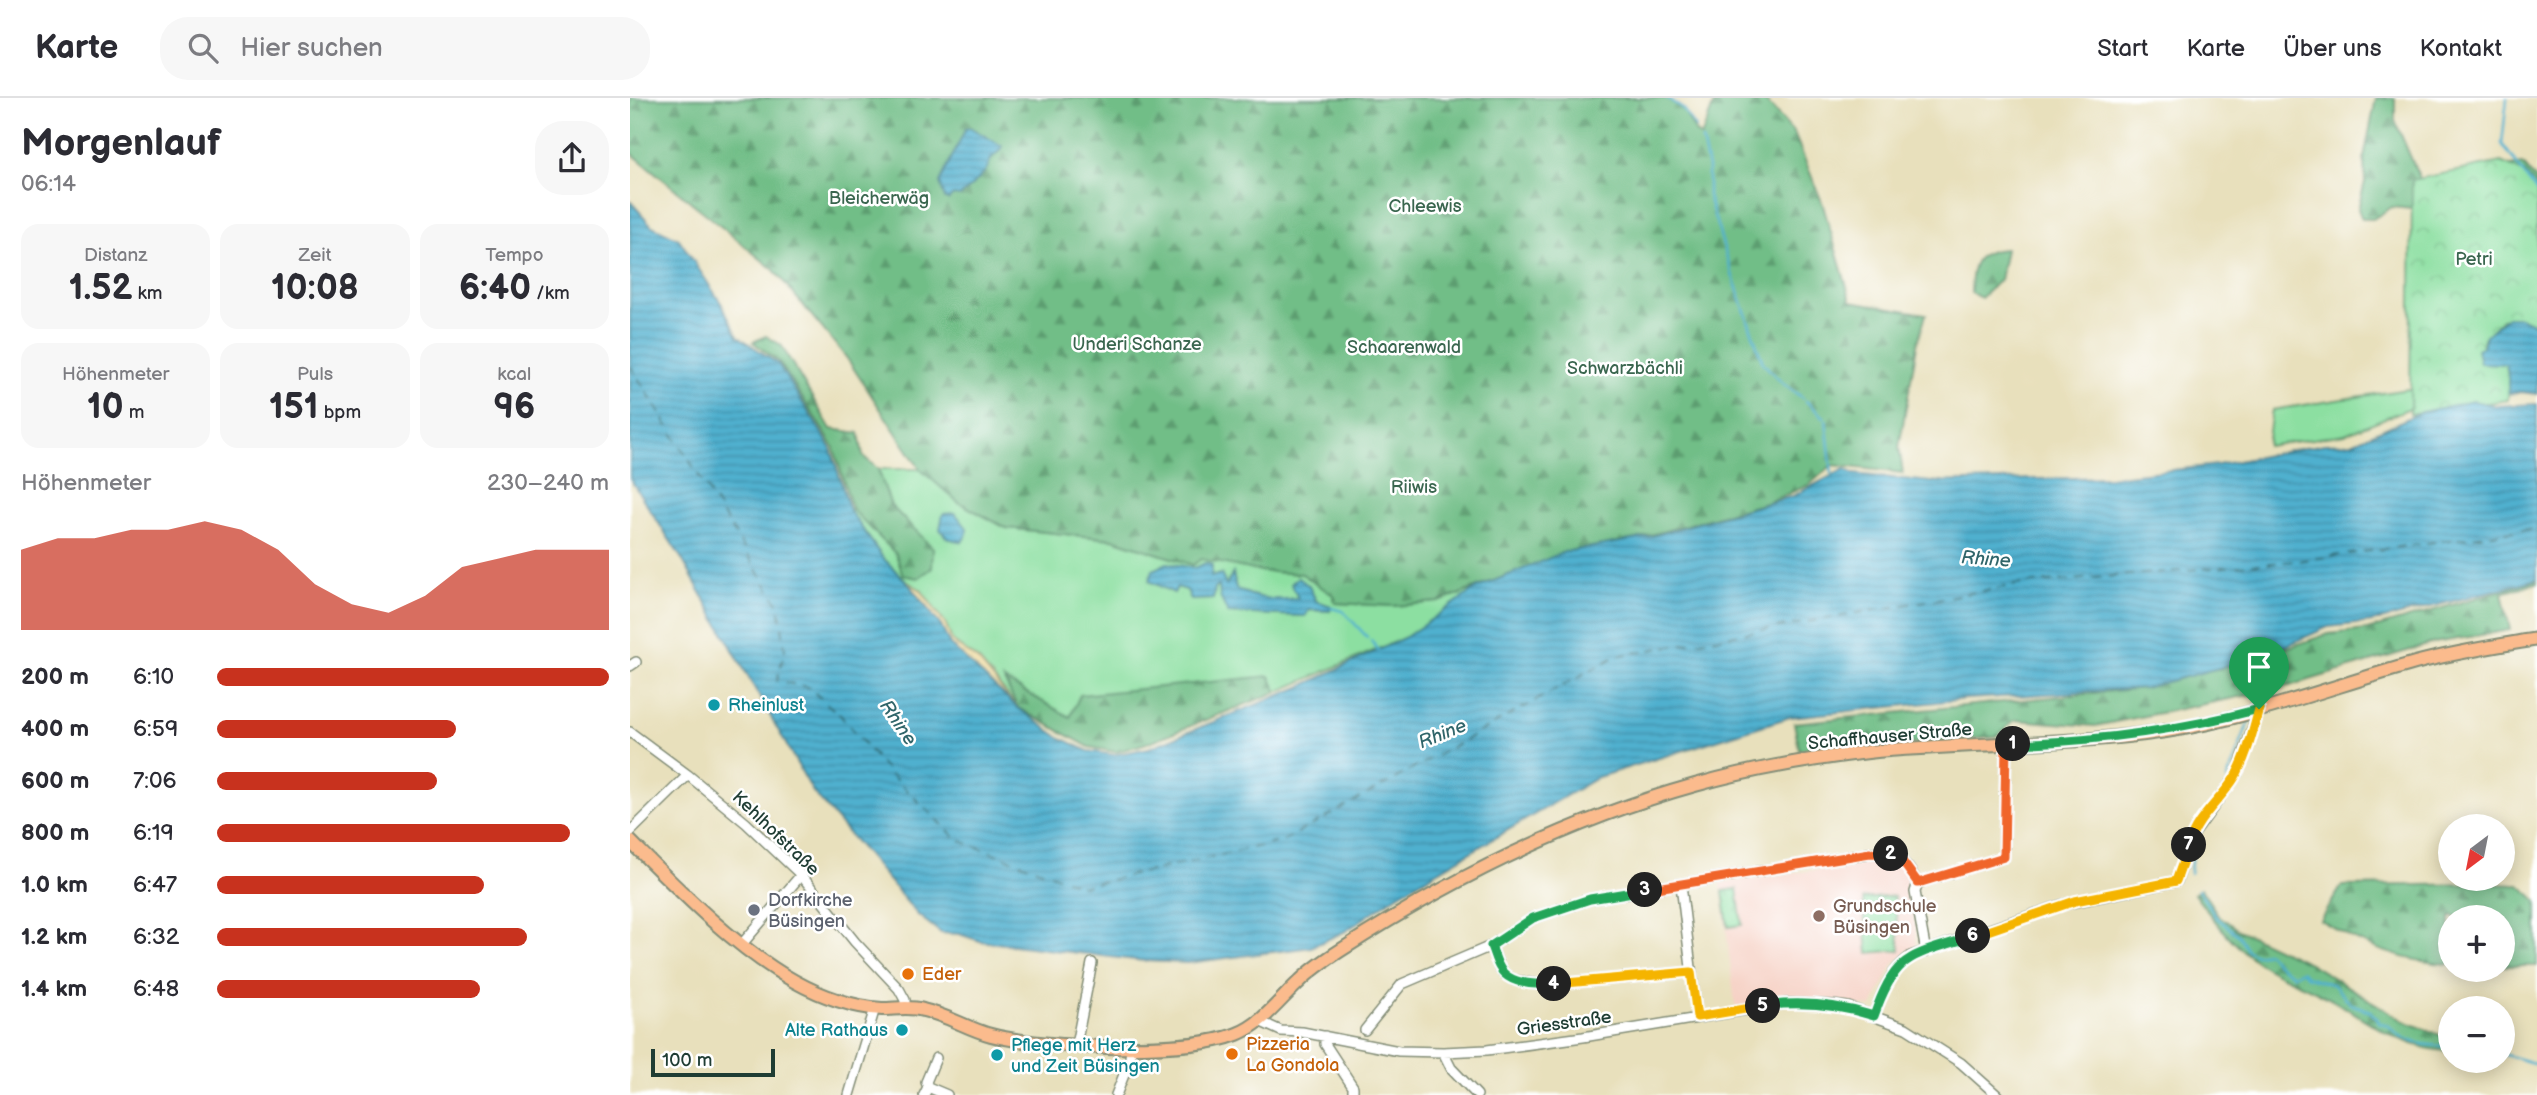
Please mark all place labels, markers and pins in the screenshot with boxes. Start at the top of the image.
pin [2229,637,2289,709]
place label: Rheinlust [728,695,805,716]
marker: Rheinlust [706,697,722,713]
pin: 1 [1996,726,2030,762]
pin: 7 [2172,828,2206,862]
pin: 2 [1874,836,1908,872]
pin: 3 [1628,872,1662,908]
place label: Dorfkirche Büsingen [768,890,853,932]
place label: Grundschule Büsingen [1833,896,1937,938]
marker: Dorfkirche Büsingen [746,902,762,918]
marker: Grundschule Büsingen [1811,908,1827,924]
pin: 6 [1956,918,1990,954]
place label: Eder [922,964,962,985]
marker: Eder [900,966,916,982]
pin: 4 [1536,966,1572,1001]
pin: 5 [1746,988,1780,1024]
place label: Alte Rathaus [785,1020,888,1041]
marker: Alte Rathaus [894,1022,910,1038]
place label: Pizzeria La Gondola [1246,1034,1339,1076]
place label: Pflege mit Herz und Zeit Büsingen [1011,1035,1160,1077]
marker: Pizzeria La Gondola [1224,1046,1240,1062]
marker: Pflege mit Herz und Zeit Büsingen [989,1047,1005,1063]

